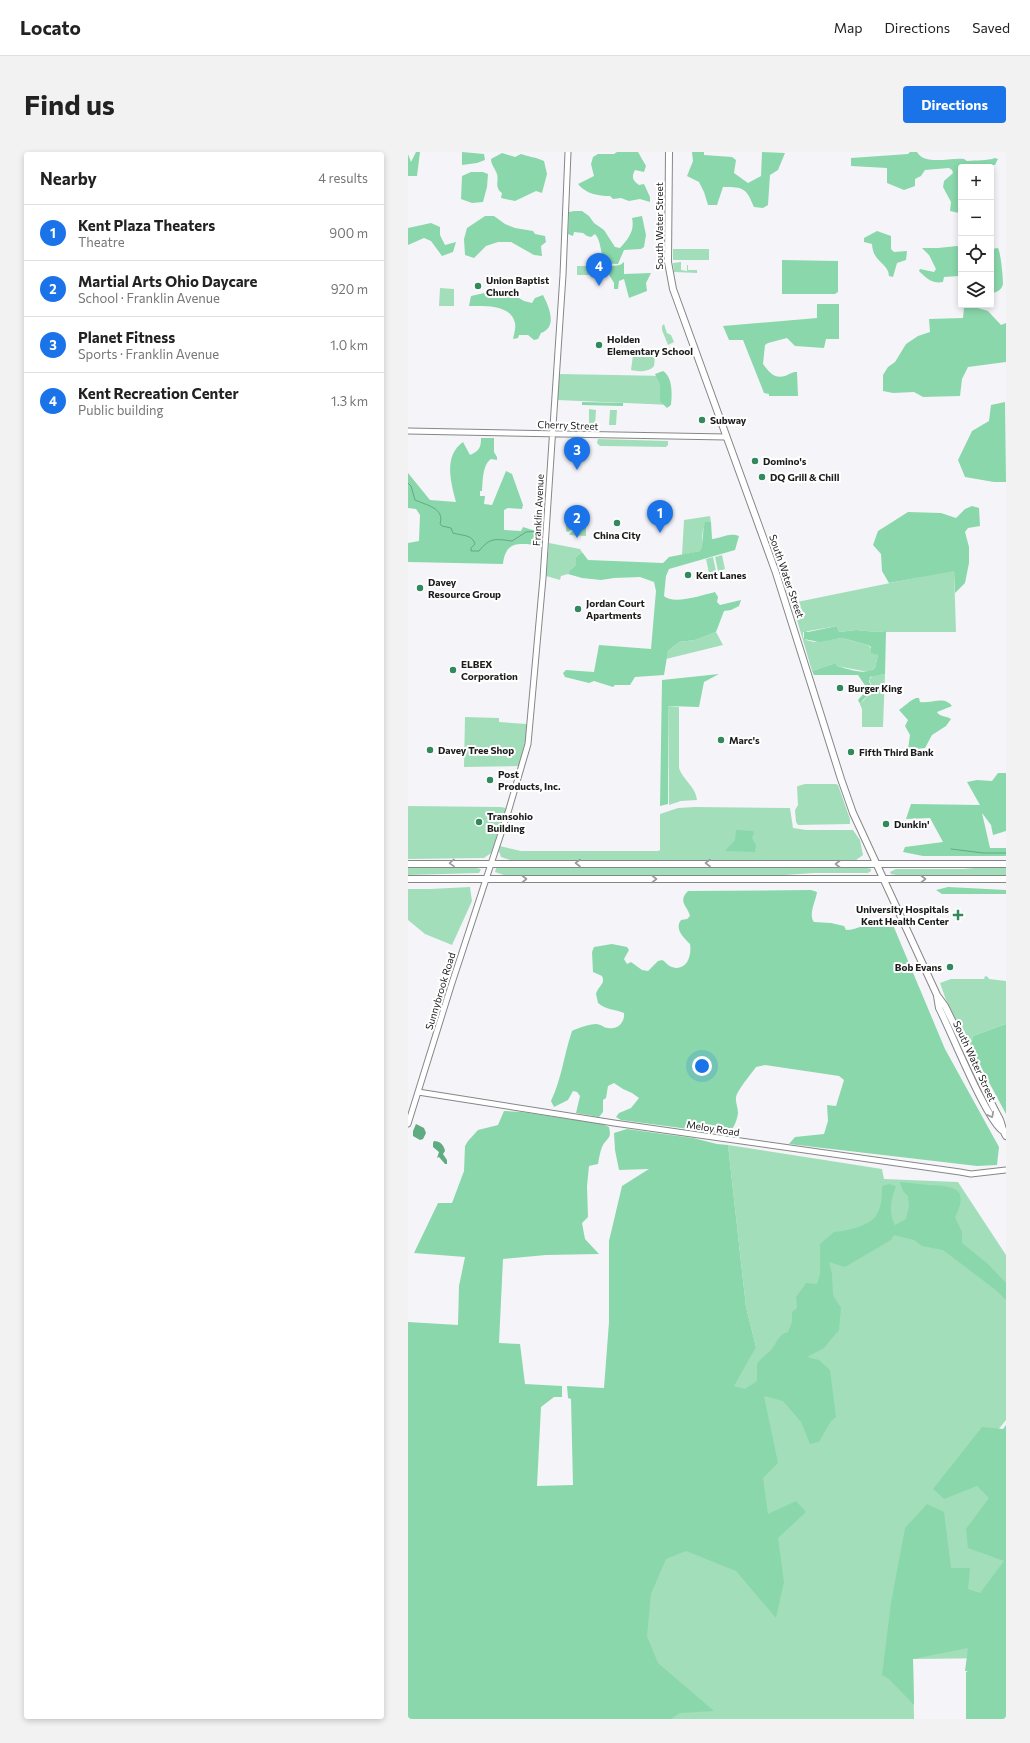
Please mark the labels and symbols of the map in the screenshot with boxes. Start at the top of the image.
street label: South Water Street [653,182,665,270]
pin: 4 [586,253,612,286]
place label: Union Baptist Church [486,274,549,298]
marker: Union Baptist Church [473,281,483,291]
place label: Holden Elementary School [607,333,693,357]
marker: Holden Elementary School [594,340,604,350]
place label: Subway [710,414,747,426]
marker: Subway [697,415,707,425]
street label: Cherry Street [537,418,599,432]
pin: 3 [564,437,590,470]
place label: Domino's [763,455,807,467]
marker: Domino's [750,456,760,466]
place label: DQ Grill & Chill [770,471,840,483]
marker: DQ Grill & Chill [757,472,767,482]
street label: Franklin Avenue [530,474,546,546]
pin: 1 [647,500,673,533]
pin: 2 [564,505,590,538]
marker: China City [612,518,622,528]
place label: China City [593,529,641,541]
street label: South Water Street [767,533,807,619]
place label: Kent Lanes [696,569,747,581]
marker: Kent Lanes [683,570,693,580]
place label: Davey Resource Group [428,576,501,600]
marker: Davey Resource Group [415,583,425,593]
place label: Jordan Court Apartments [586,597,645,621]
marker: Jordan Court Apartments [573,604,583,614]
place label: ELBEX Corporation [461,658,518,682]
marker: ELBEX Corporation [448,665,458,675]
place label: Burger King [848,682,903,694]
marker: Burger King [835,683,845,693]
place label: Marc's [729,734,760,746]
marker: Marc's [716,735,726,745]
place label: Davey Tree Shop [438,744,514,756]
marker: Davey Tree Shop [425,745,435,755]
place label: Fifth Third Bank [859,746,934,758]
marker: Fifth Third Bank [846,747,856,757]
place label: Post Products, Inc. [498,768,561,792]
marker: Post Products, Inc. [485,775,495,785]
place label: Transohio Building [487,810,533,834]
marker: Transohio Building [474,817,484,827]
place label: Dunkin' [894,818,929,830]
marker: Dunkin' [881,819,891,829]
one-way arrow [449,859,455,867]
one-way arrow [575,859,581,867]
one-way arrow [705,859,711,867]
one-way arrow [835,860,841,868]
one-way arrow [521,875,527,883]
one-way arrow [651,875,657,883]
one-way arrow [920,875,926,883]
place label: University Hospitals Kent Health Center [856,903,949,927]
marker: University Hospitals Kent Health Center [952,909,964,921]
street label: Sunnybrook Road [423,951,458,1031]
place label: Bob Evans [895,961,942,973]
marker: Bob Evans [945,962,955,972]
street label: South Water Street [951,1019,999,1103]
your location [692,1056,712,1076]
one-way arrow [986,1111,993,1119]
street label: Meloy Road [686,1118,741,1138]

